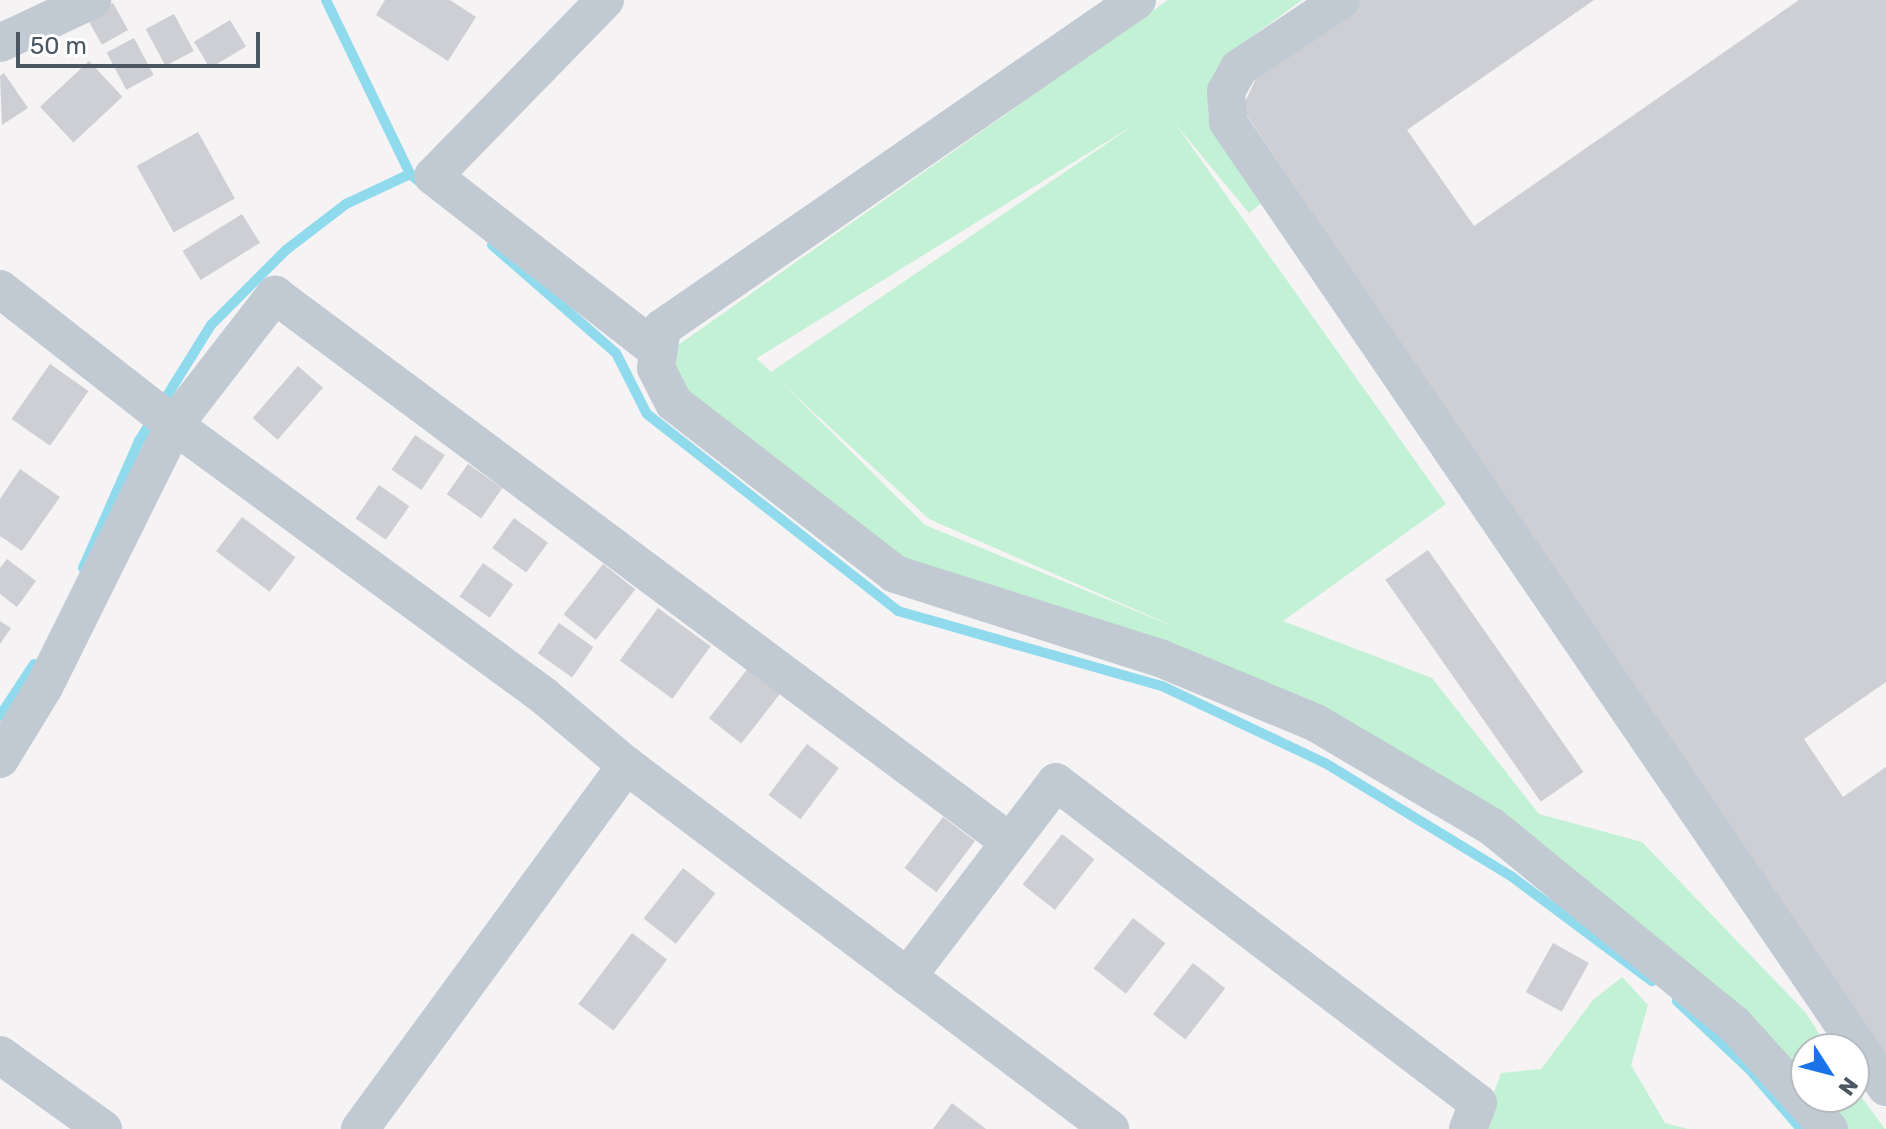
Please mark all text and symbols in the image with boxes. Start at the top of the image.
scale bar [20,16,264,66]
text: 50 m [30,32,87,60]
north arrow [1790,1033,1870,1113]
text: N [1833,1072,1864,1101]

